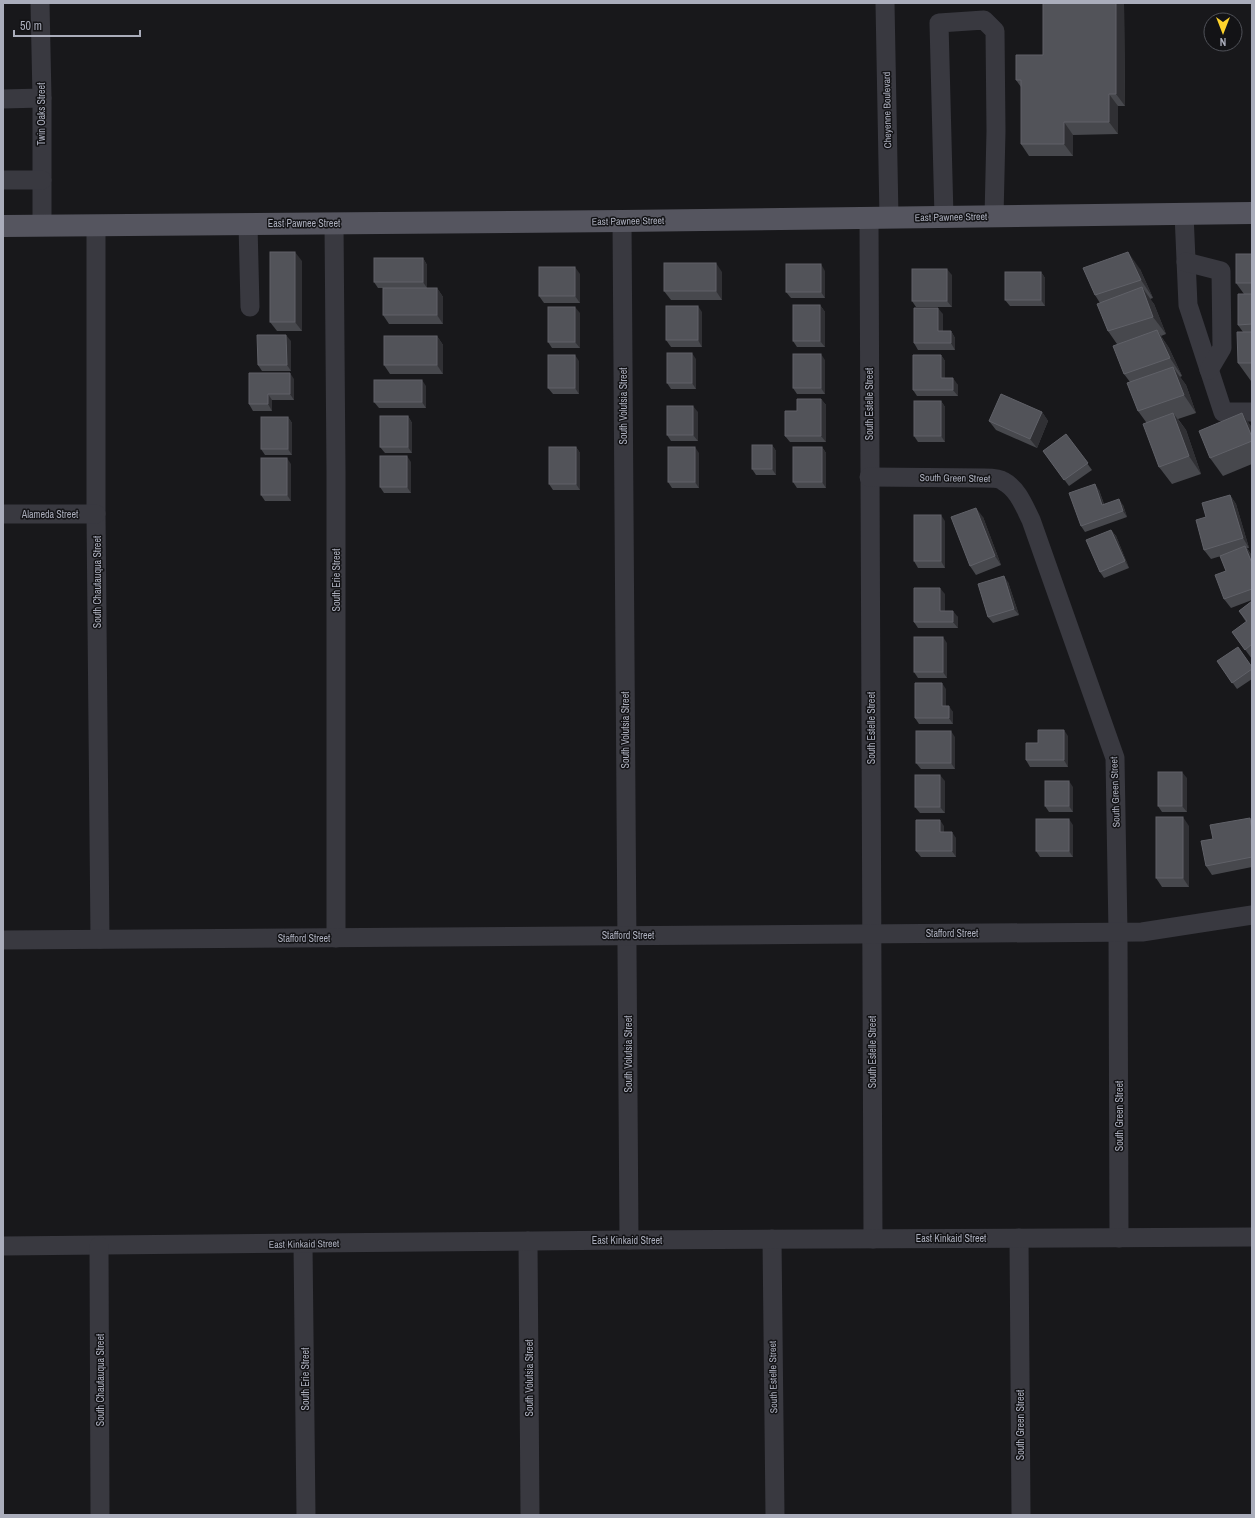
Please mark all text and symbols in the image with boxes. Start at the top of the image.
scale bar [14,12,140,38]
north arrow [1203,12,1243,52]
text: 50 m [20,18,42,34]
text: N [1220,35,1226,49]
street label: Cheyenne Boulevard [880,72,894,148]
street label: Twin Oaks Street [35,82,48,145]
street label: East Pawnee Street [915,210,988,224]
street label: East Pawnee Street [592,214,665,228]
street label: East Pawnee Street [268,217,341,230]
street label: South Volutsia Street [617,367,630,445]
street label: South Estelle Street [863,367,876,440]
street label: South Green Street [920,471,991,485]
street label: Alameda Street [21,508,79,521]
street label: South Chautauqua Street [91,535,104,628]
street label: South Erie Street [330,548,343,611]
street label: South Volutsia Street [619,691,632,769]
street label: South Estelle Street [865,691,878,764]
street label: South Green Street [1107,756,1123,828]
street label: Stafford Street [926,927,979,940]
street label: Stafford Street [602,929,655,942]
street label: Stafford Street [278,932,331,945]
street label: South Volutsia Street [622,1015,635,1093]
street label: South Estelle Street [866,1015,879,1088]
street label: South Green Street [1113,1080,1126,1151]
street label: East Kinkaid Street [916,1232,987,1245]
street label: East Kinkaid Street [592,1234,663,1247]
street label: East Kinkaid Street [269,1237,340,1251]
street label: South Chautauqua Street [94,1333,107,1426]
street label: South Volutsia Street [523,1339,536,1417]
street label: South Estelle Street [766,1340,780,1413]
street label: South Erie Street [299,1347,312,1410]
street label: South Green Street [1014,1389,1027,1460]

